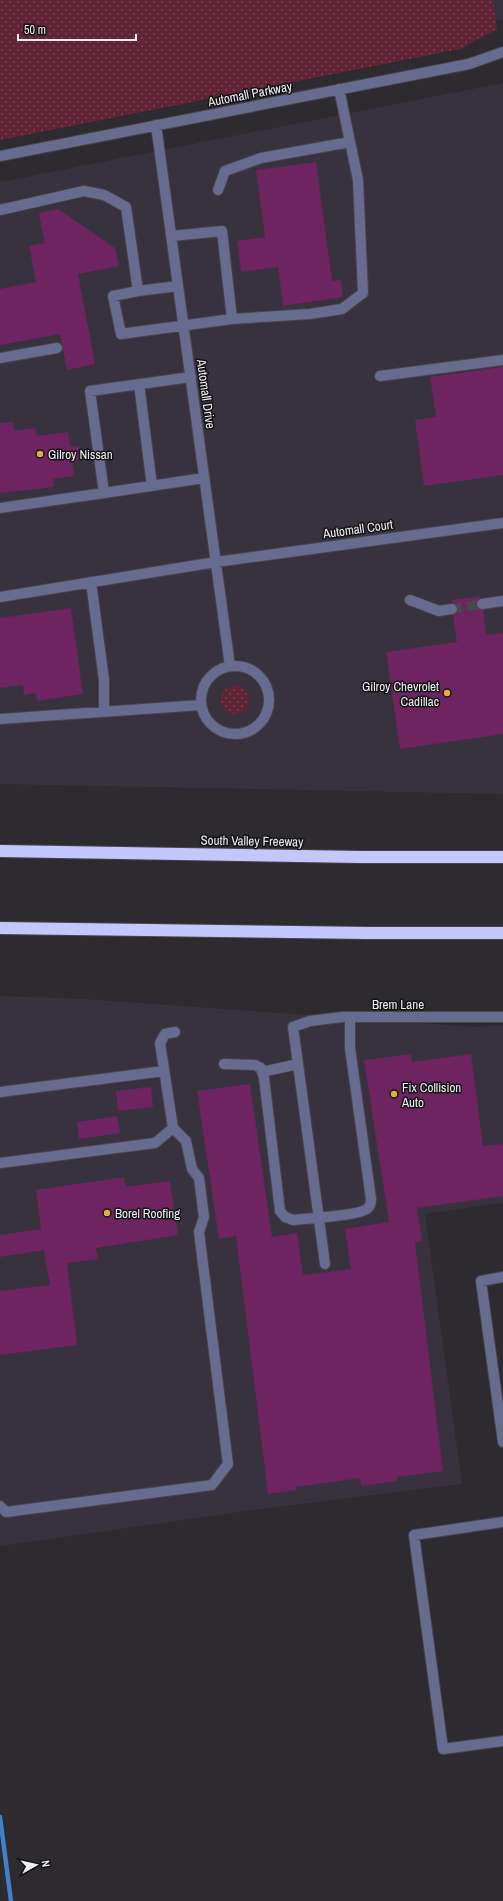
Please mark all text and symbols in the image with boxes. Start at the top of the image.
scale bar [18,16,136,42]
text: 50 m [24,22,46,38]
street label: Automall Parkway [206,77,294,111]
street label: Automall Drive [193,357,219,430]
place label: Gilroy Nissan [48,446,113,463]
marker: Gilroy Nissan [35,449,45,459]
street label: Automall Court [321,516,394,542]
place label: Gilroy Chevrolet Cadillac [362,678,439,710]
marker: Gilroy Chevrolet Cadillac [442,688,452,698]
street label: South Valley Freeway [200,832,304,850]
street label: Brem Lane [372,996,424,1013]
place label: Fix Collision Auto [401,1079,461,1111]
marker: Fix Collision Auto [389,1089,399,1099]
place label: Borel Roofing [115,1205,180,1222]
marker: Borel Roofing [102,1208,112,1218]
north arrow [16,1845,56,1885]
text: N [39,1859,53,1868]

